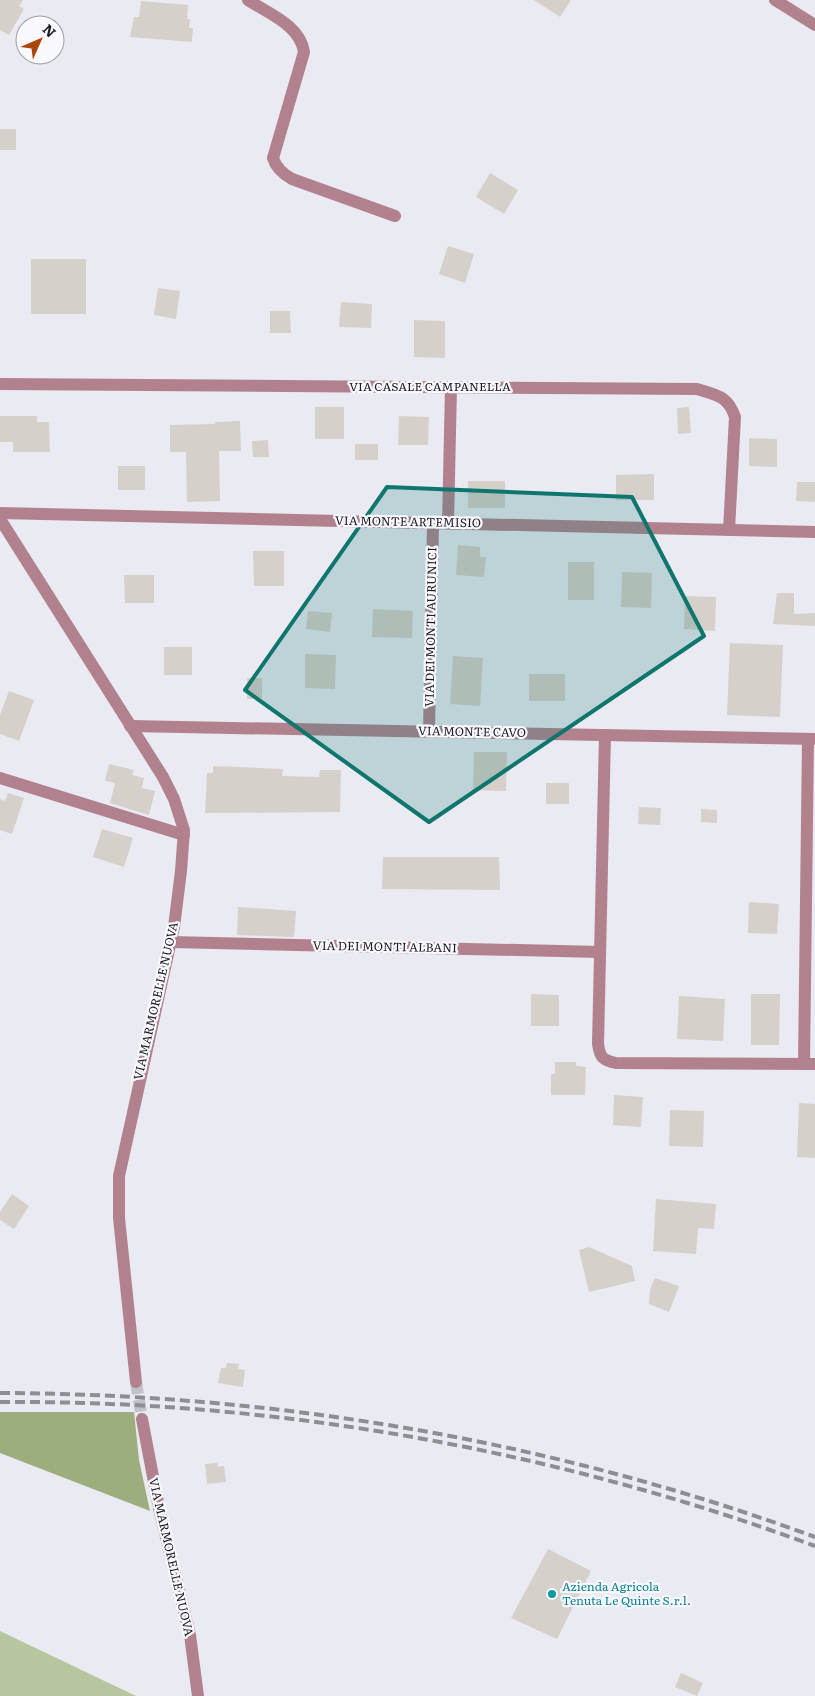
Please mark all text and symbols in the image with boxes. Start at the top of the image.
north arrow [15,15,65,65]
text: N [39,19,61,42]
street label: VIA CASALE CAMPANELLA [349,377,511,395]
street label: VIA MONTE ARTEMISIO [335,511,481,531]
street label: VIA DEI MONTI AURUNICI [420,547,440,707]
street label: VIA MONTE CAVO [418,721,526,741]
street label: VIA MARMORELLE NUOVA [128,920,182,1082]
street label: VIA DEI MONTI ALBANI [313,936,457,956]
street label: VIA MARMORELLE NUOVA [145,1476,199,1638]
place label: Azienda Agricola Tenuta Le Quinte S.r.l. [562,1577,691,1609]
marker: Azienda Agricola Tenuta Le Quinte S.r.l. [546,1588,558,1600]

